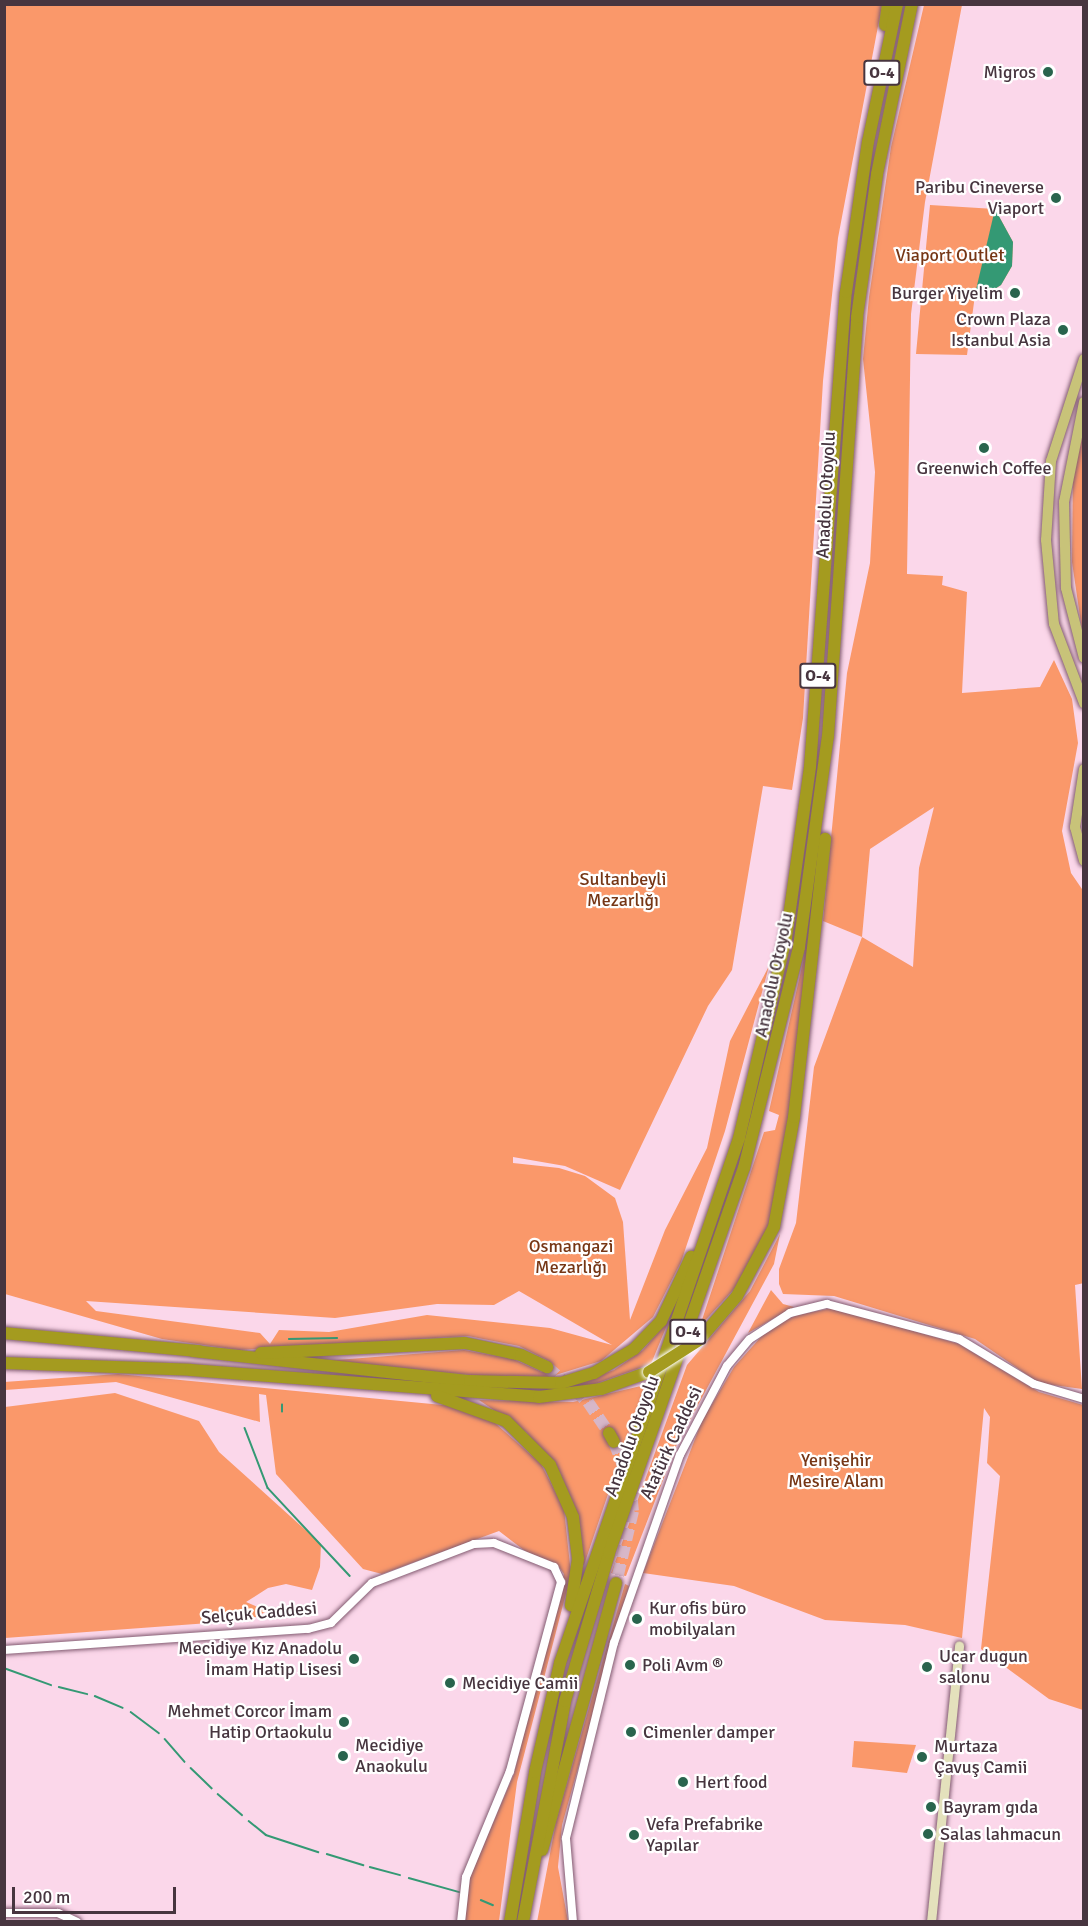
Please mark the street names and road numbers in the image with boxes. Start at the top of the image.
road number: O-4 [862,60,902,86]
street label: Anadolu Otoyolu [812,431,840,559]
road number: O-4 [798,663,838,689]
street label: Anadolu Otoyolu [750,911,798,1039]
road number: O-4 [668,1319,708,1345]
street label: Anadolu Otoyolu [600,1373,664,1499]
street label: Atatürk Caddesi [635,1383,707,1503]
street label: Selçuk Caddesi [200,1597,318,1629]

